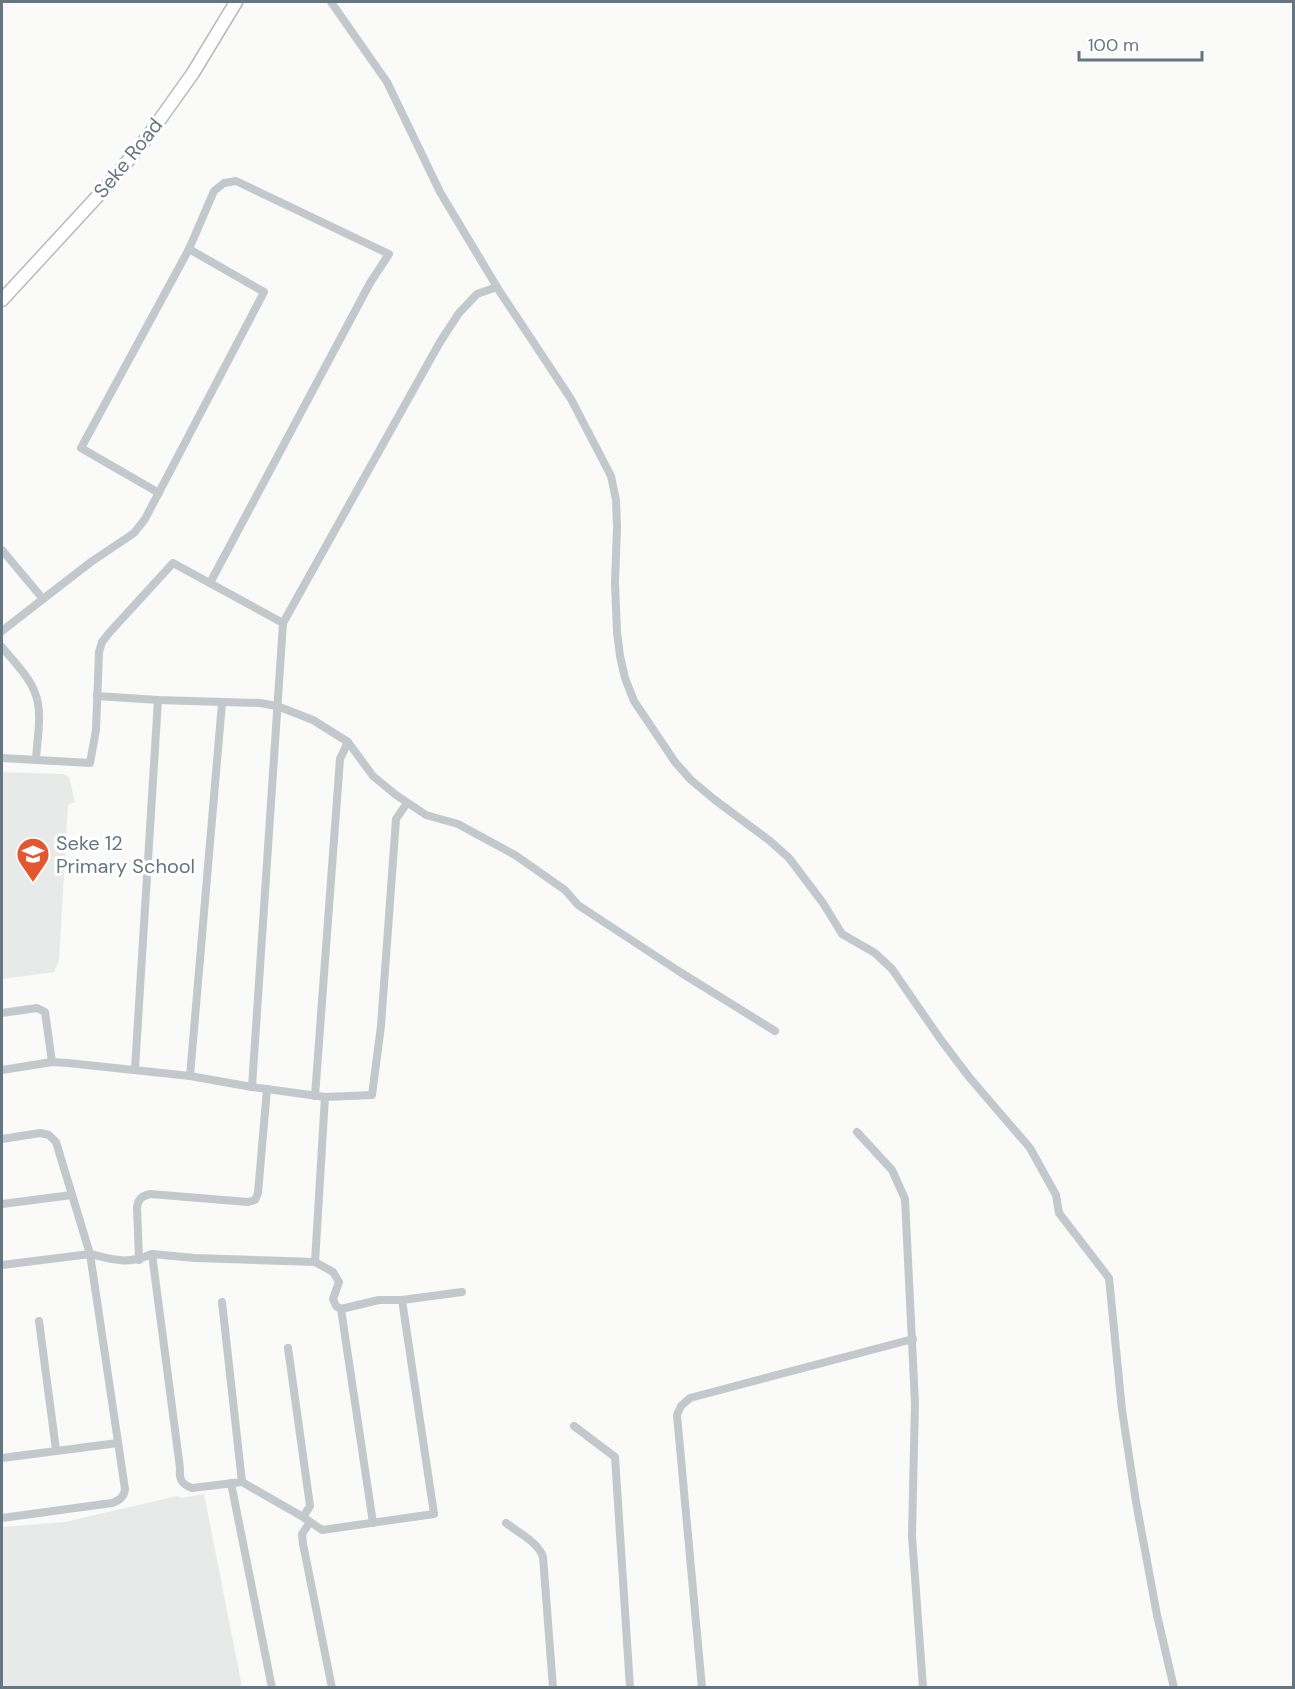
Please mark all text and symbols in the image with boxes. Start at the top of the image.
scale bar [1079,24,1202,62]
text: 100 m [1088,33,1139,57]
street label: Seke Road [88,113,168,203]
place label: Seke 12 Primary School [56,830,195,879]
school or university icon: Seke 12 Primary School [15,836,51,883]

